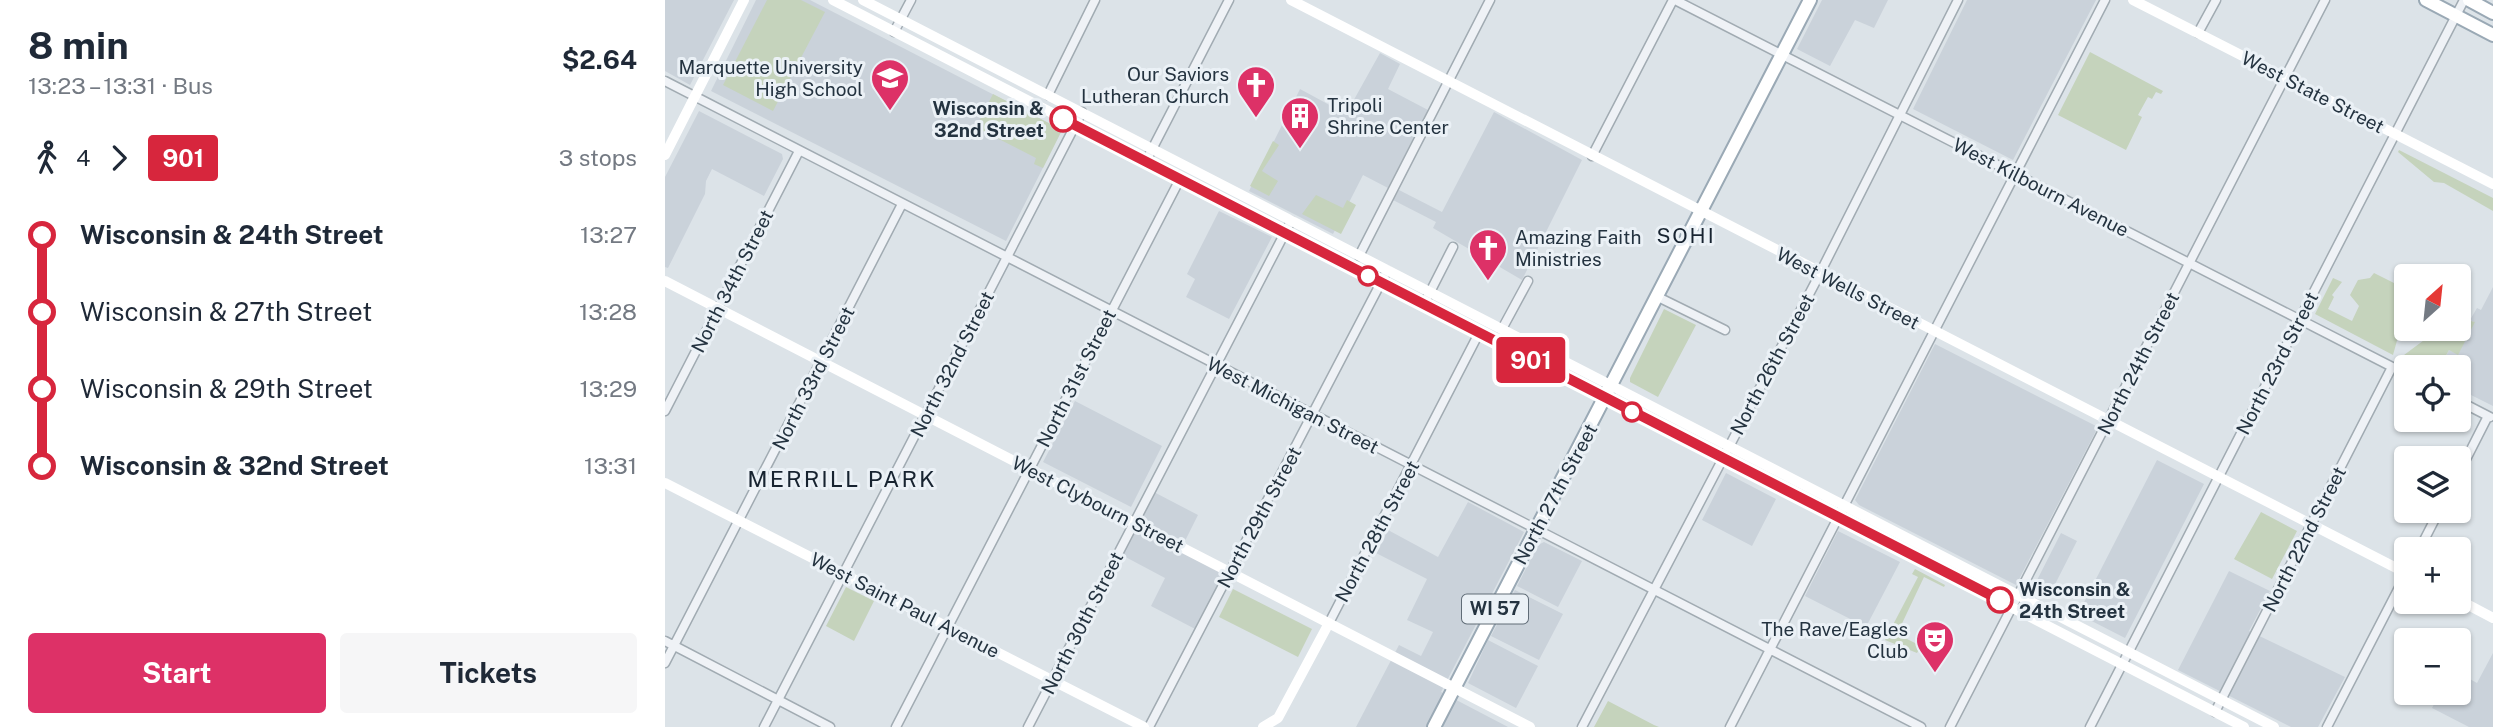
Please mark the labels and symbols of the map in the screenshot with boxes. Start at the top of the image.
street label: West State Street [2238,47,2388,137]
place label: Marquette University High School [679,56,863,100]
school or university icon: Marquette University High School [869,57,911,112]
place label: Our Saviors Lutheran Church [1081,63,1229,107]
church icon: Our Saviors Lutheran Church [1235,64,1277,119]
place label: Tripoli Shrine Center [1327,94,1449,138]
building icon: Tripoli Shrine Center [1279,95,1321,150]
place label: Wisconsin & 32nd Street [932,97,1044,141]
marker: Wisconsin & 32nd Street [1050,106,1076,132]
street label: West Kilbourn Avenue [1949,133,2133,241]
street label: North 34th Street [686,206,778,356]
district label: SOHI [1656,223,1716,248]
place label: Amazing Faith Ministries [1515,226,1641,270]
church icon: Amazing Faith Ministries [1467,227,1509,282]
street label: West Wells Street [1773,242,1923,334]
north arrow [2394,264,2471,341]
unlabelled marker [1358,266,1378,286]
street label: North 32nd Street [906,287,998,441]
street label: North 24th Street [2093,288,2183,438]
street label: North 23rd Street [2232,288,2322,438]
street label: North 26th Street [1726,290,1818,438]
street label: North 33rd Street [767,303,859,453]
street label: North 31st Street [1032,305,1120,451]
line badge: 901 [1491,337,1571,383]
street label: West Michigan Street [1203,352,1383,458]
unlabelled marker [1622,402,1642,422]
street label: North 27th Street [1509,420,1601,568]
street label: North 29th Street [1213,443,1305,591]
street label: West Clybourn Street [1008,451,1188,557]
street label: North 28th Street [1330,456,1424,606]
street label: North 22nd Street [2258,463,2350,615]
district label: MERRILL PARK [747,465,937,492]
street label: West Saint Paul Avenue [807,548,1003,662]
street label: North 30th Street [1037,548,1127,698]
place label: Wisconsin & 24th Street [2019,578,2131,622]
marker: Wisconsin & 24th Street [1987,587,2013,613]
road number: WI 57 [1462,594,1528,624]
place label: The Rave/Eagles Club [1761,618,1908,662]
theatre icon: The Rave/Eagles Club [1914,619,1956,674]

